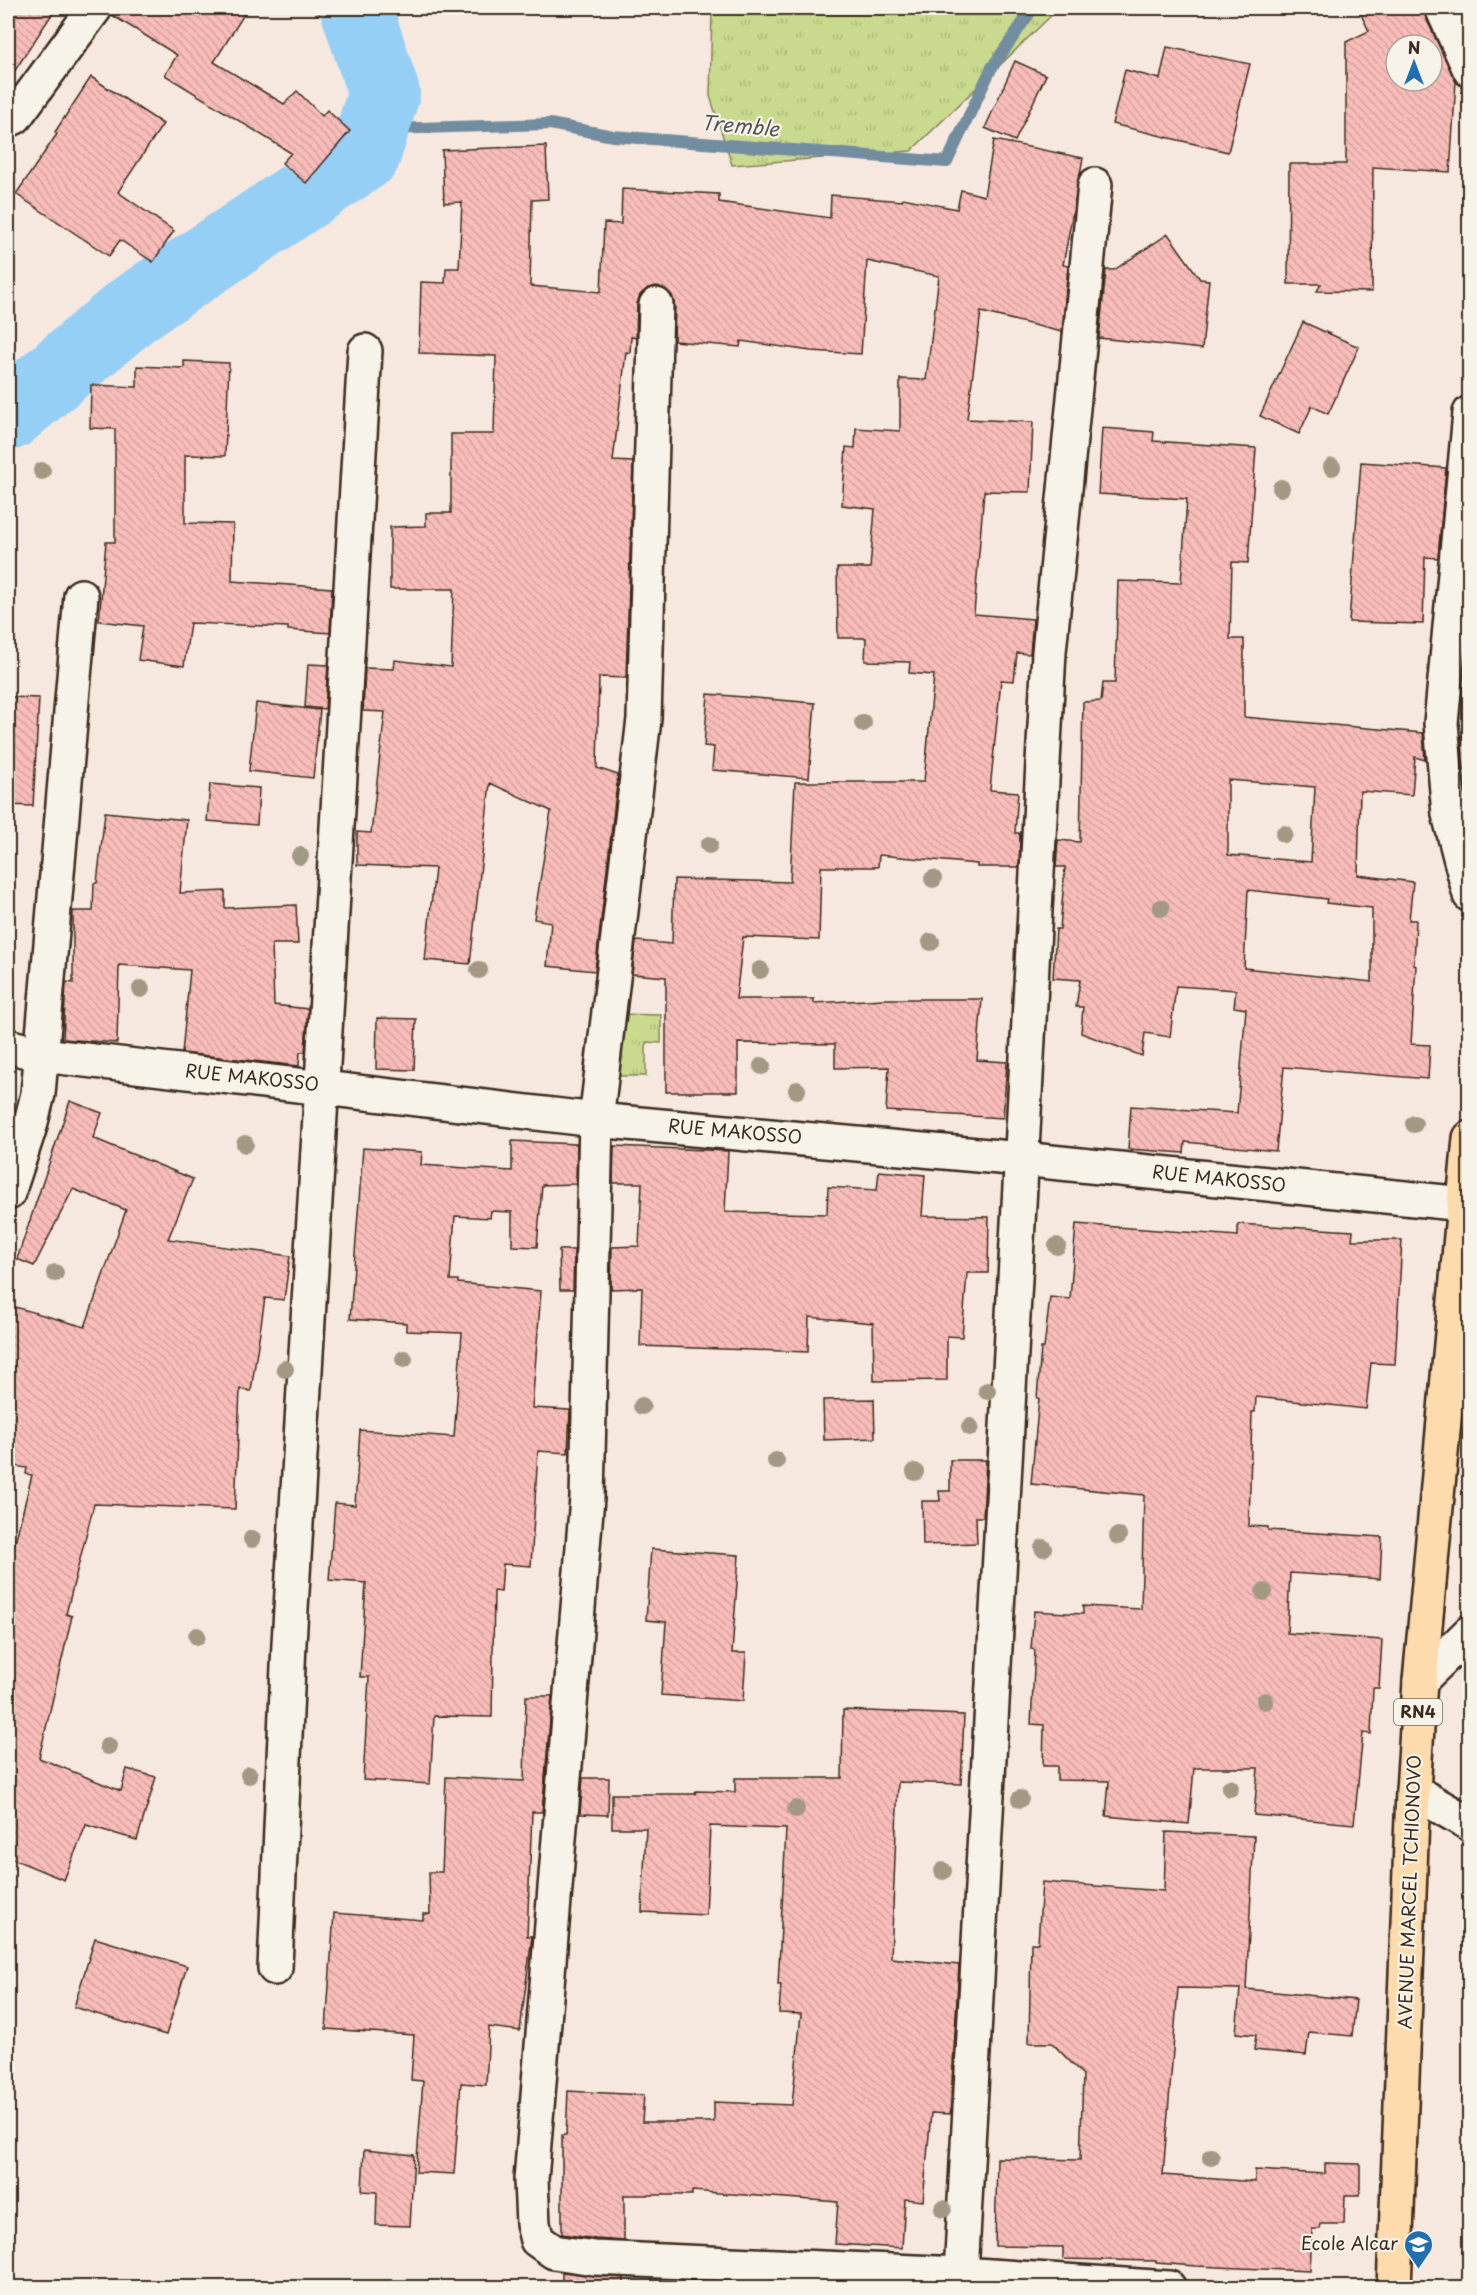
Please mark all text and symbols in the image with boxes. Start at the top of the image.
north arrow [1384,33,1444,93]
text: N [1408,35,1420,59]
water label: Tremble [700,107,781,143]
street label: RUE MAKOSSO [184,1056,320,1097]
street label: RUE MAKOSSO [667,1111,803,1150]
street label: RUE MAKOSSO [1151,1157,1287,1198]
road number: RN4 [1394,1699,1442,1725]
street label: AVENUE MARCEL TCHIONOVO [1390,1754,1427,2030]
school or university icon: Ecole Alcar [1403,2228,1435,2270]
place label: Ecole Alcar [1301,2229,1399,2256]

